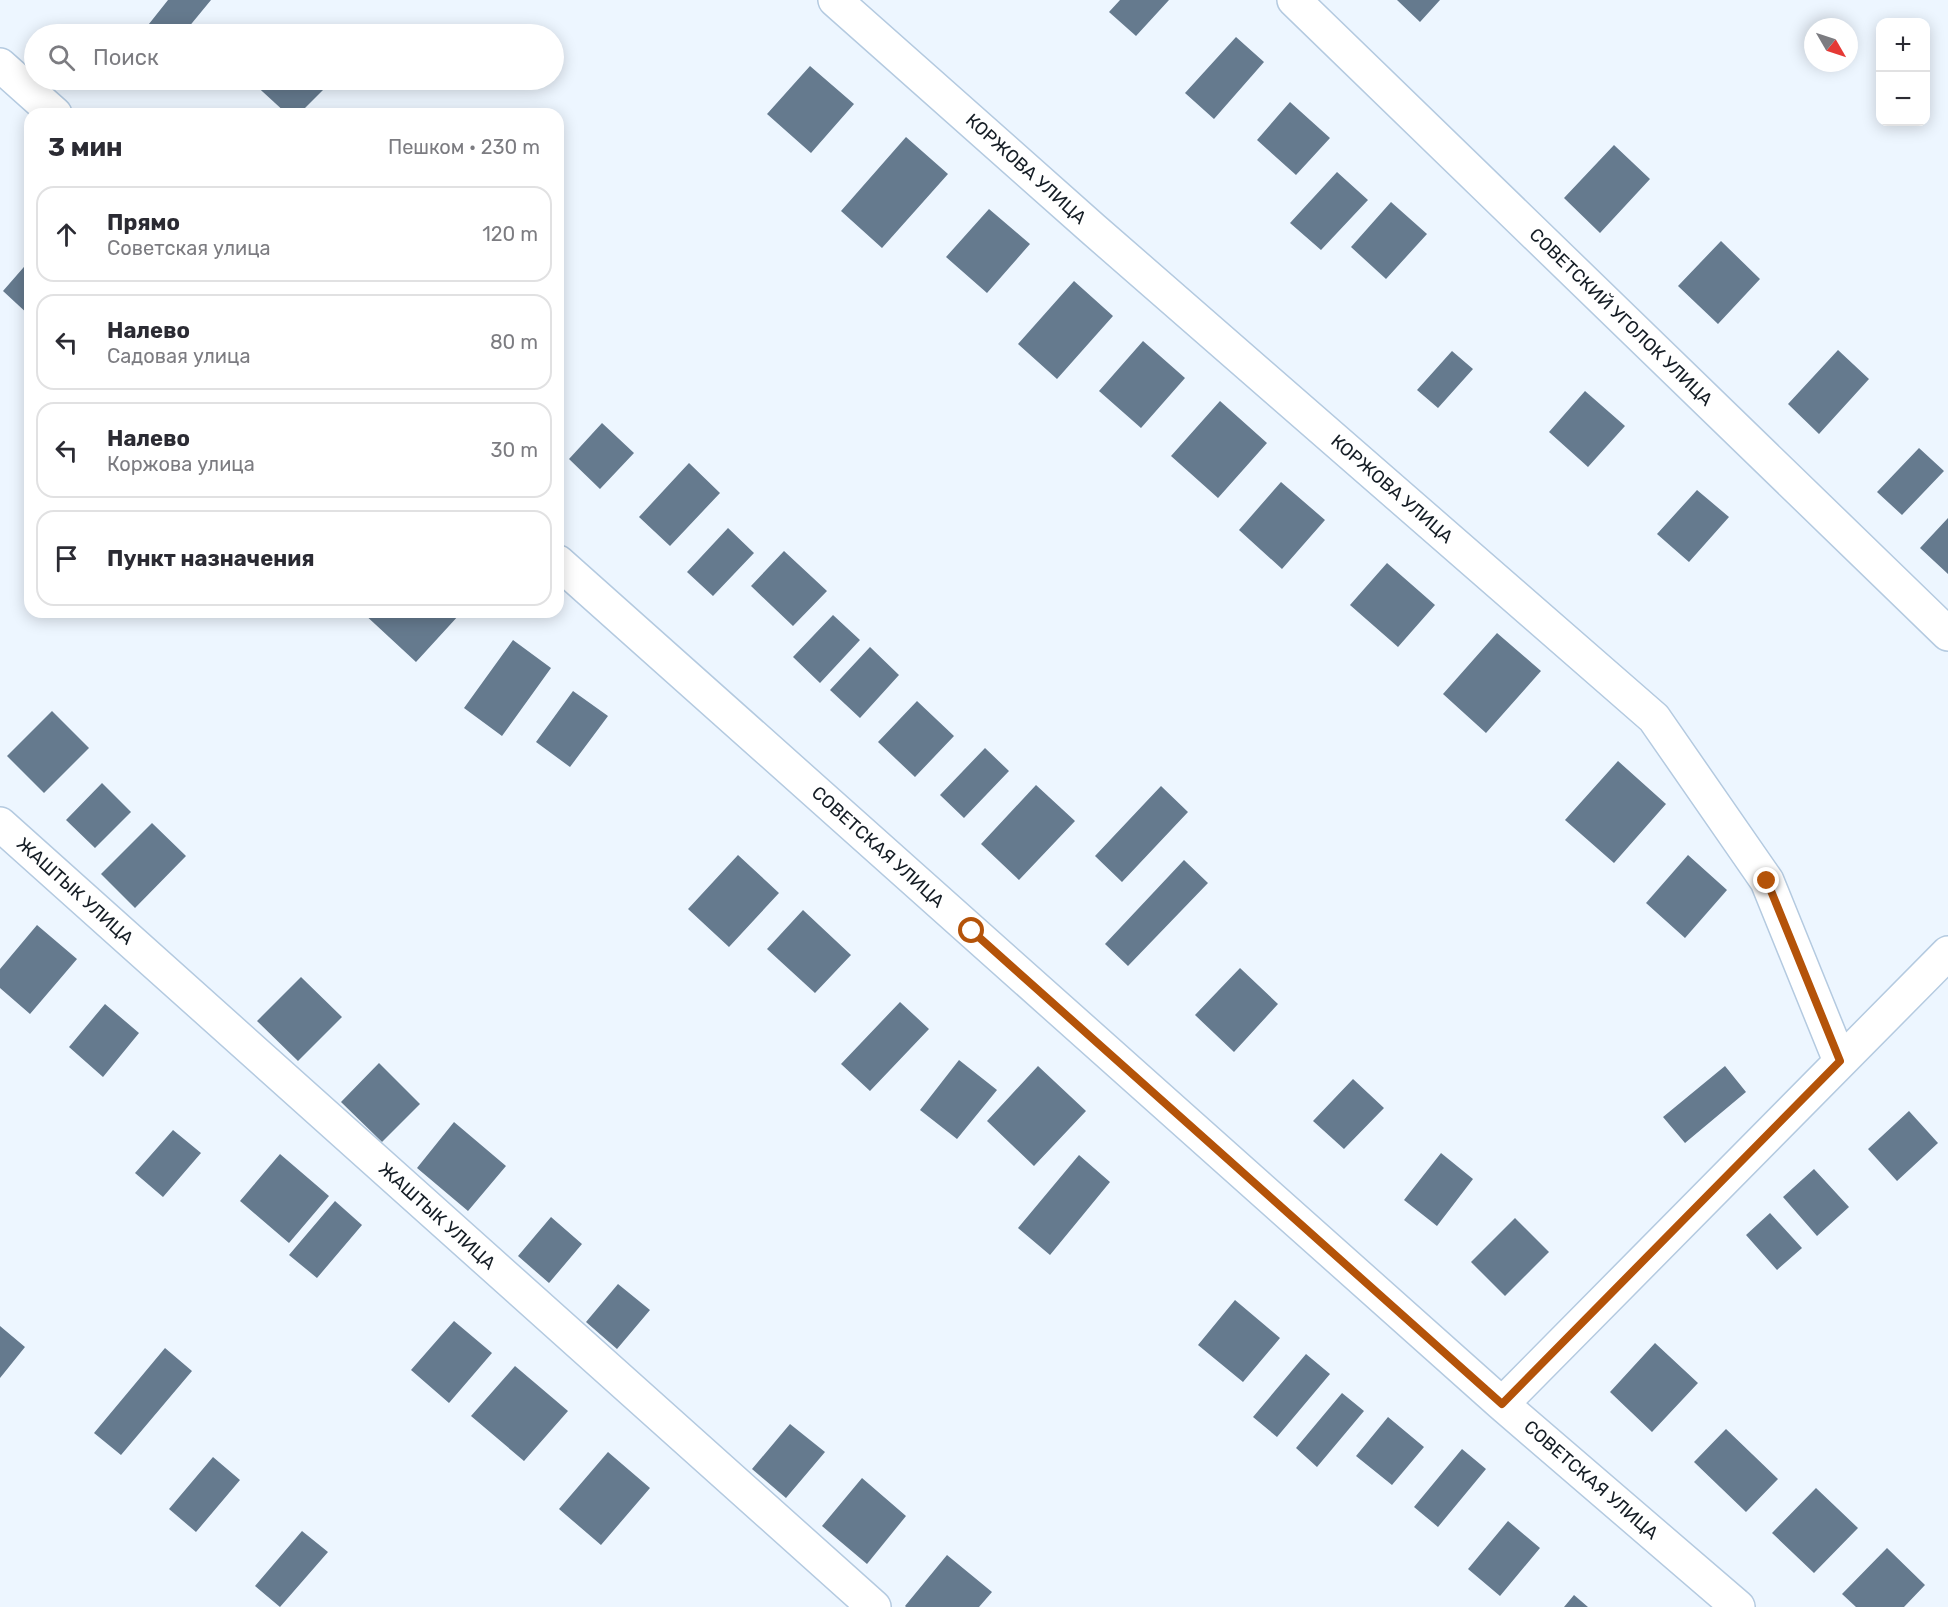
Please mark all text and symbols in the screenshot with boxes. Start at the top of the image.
north arrow [1804,18,1858,72]
map controls [1876,18,1930,126]
button: + [1876,18,1930,72]
search box [24,24,564,90]
icon: search [45,41,78,74]
text: Поиск [93,44,159,71]
button: − [1876,72,1930,126]
street label: КОРЖОВА УЛИЦА [961,109,1091,229]
text: 3 мин [48,132,123,163]
text: Пешком · 230 m [388,135,540,159]
text: Прямо [107,209,180,236]
icon: ahead [50,218,83,251]
text: 120 m [482,222,538,246]
street label: СОВЕТСКИЙ УГОЛОК УЛИЦА [1525,224,1717,410]
text: Советская улица [107,236,271,260]
text: Налево [107,317,190,344]
icon: left [50,326,83,359]
text: 80 m [490,330,538,354]
text: Садовая улица [107,344,250,368]
text: Налево [107,425,190,452]
street label: КОРЖОВА УЛИЦА [1326,430,1458,548]
icon: left [50,434,83,467]
text: 30 m [491,438,538,462]
text: Коржова улица [107,452,255,476]
icon: arrive [50,542,83,575]
text: Пункт назначения [107,545,315,572]
street label: СОВЕТСКАЯ УЛИЦА [807,782,949,912]
street label: ЖАШТЫК УЛИЦА [12,833,138,949]
route end [1753,867,1779,893]
route start [958,917,984,943]
street label: ЖАШТЫК УЛИЦА [374,1158,500,1274]
street label: СОВЕТСКАЯ УЛИЦА [1519,1416,1663,1544]

